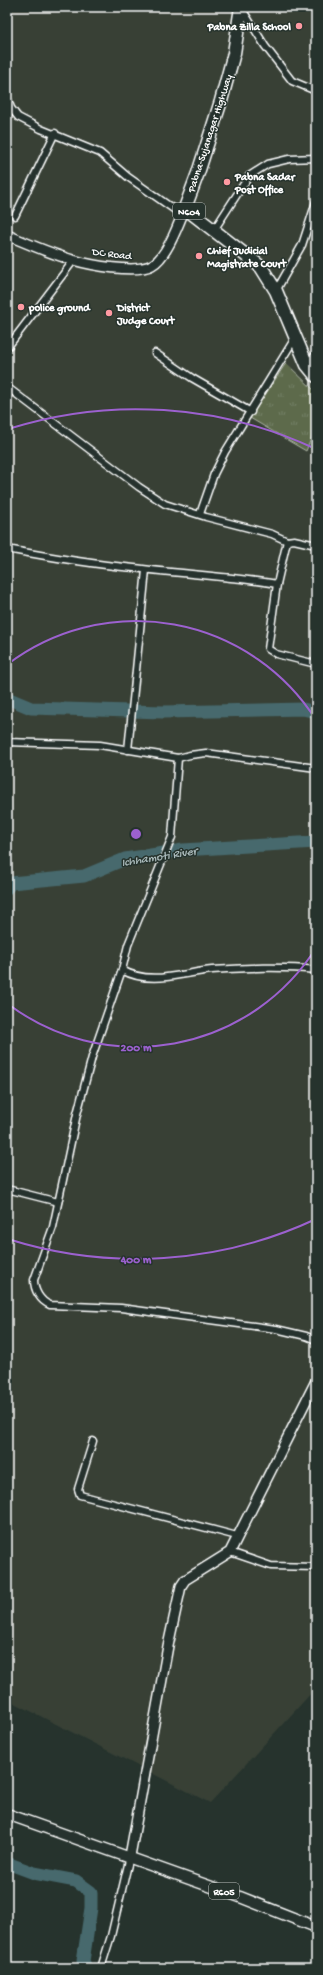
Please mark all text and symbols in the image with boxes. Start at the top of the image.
marker: Pabna Zilla School [294,21,304,31]
place label: Pabna Zilla School [206,22,292,34]
street label: Pabna-Sujanagar Highway [186,73,236,195]
place label: Pabna Sadar Post Office [234,172,296,197]
marker: Pabna Sadar Post Office [222,177,232,187]
road number: N604 [173,203,205,219]
place label: Chief Judicial Magistrate Court [206,245,287,272]
street label: DC Road [90,246,134,264]
marker: Chief Judicial Magistrate Court [194,251,204,261]
marker: police ground [16,302,26,312]
place label: District Judge Court [116,302,176,329]
place label: police ground [28,303,91,316]
marker: District Judge Court [104,308,114,318]
centre of rings [129,827,143,841]
water label: Ichhamoti River [121,845,201,871]
text: 200 m [121,1042,152,1056]
text: 400 m [120,1254,152,1268]
road number: R605 [209,1883,239,1899]

